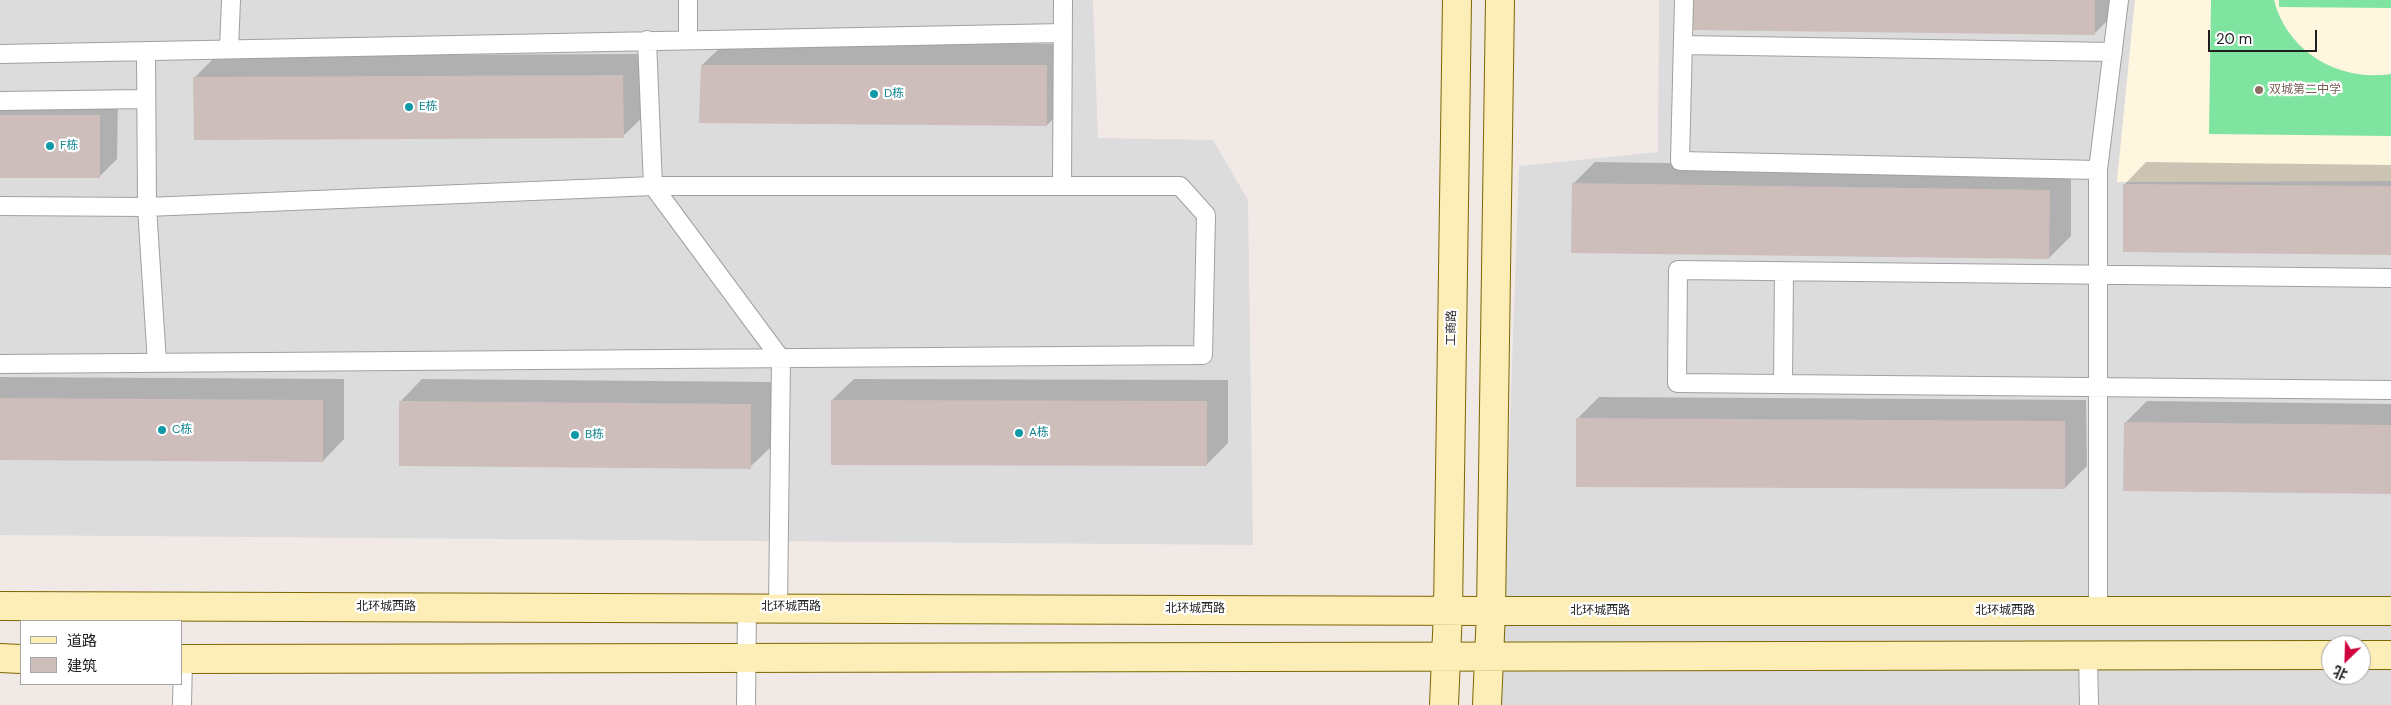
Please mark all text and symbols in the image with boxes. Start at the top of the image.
scale bar [2211,20,2320,52]
text: 20 m [2216,29,2252,49]
place label: 双城第二中学 [2269,83,2341,97]
marker: 双城第二中学 [2253,84,2265,96]
place label: D栋 [884,87,904,101]
marker: D栋 [868,88,880,100]
place label: E栋 [419,100,438,114]
marker: E栋 [403,101,415,113]
place label: F栋 [60,139,78,153]
marker: F栋 [44,140,56,152]
street label: 工商路 [1444,310,1460,346]
place label: C栋 [172,423,193,437]
marker: C栋 [156,424,168,436]
place label: A栋 [1029,426,1049,440]
marker: A栋 [1013,427,1025,439]
place label: B栋 [585,428,604,442]
marker: B栋 [569,429,581,441]
street label: 北环城西路 [356,600,416,614]
street label: 北环城西路 [761,600,821,614]
street label: 北环城西路 [1165,602,1225,616]
street label: 北环城西路 [1570,604,1630,618]
street label: 北环城西路 [1975,604,2035,618]
legend [20,620,182,685]
text: 道路 [67,631,97,651]
north arrow [2321,635,2371,685]
text: 建筑 [67,656,97,676]
text: 北 [2330,662,2350,684]

